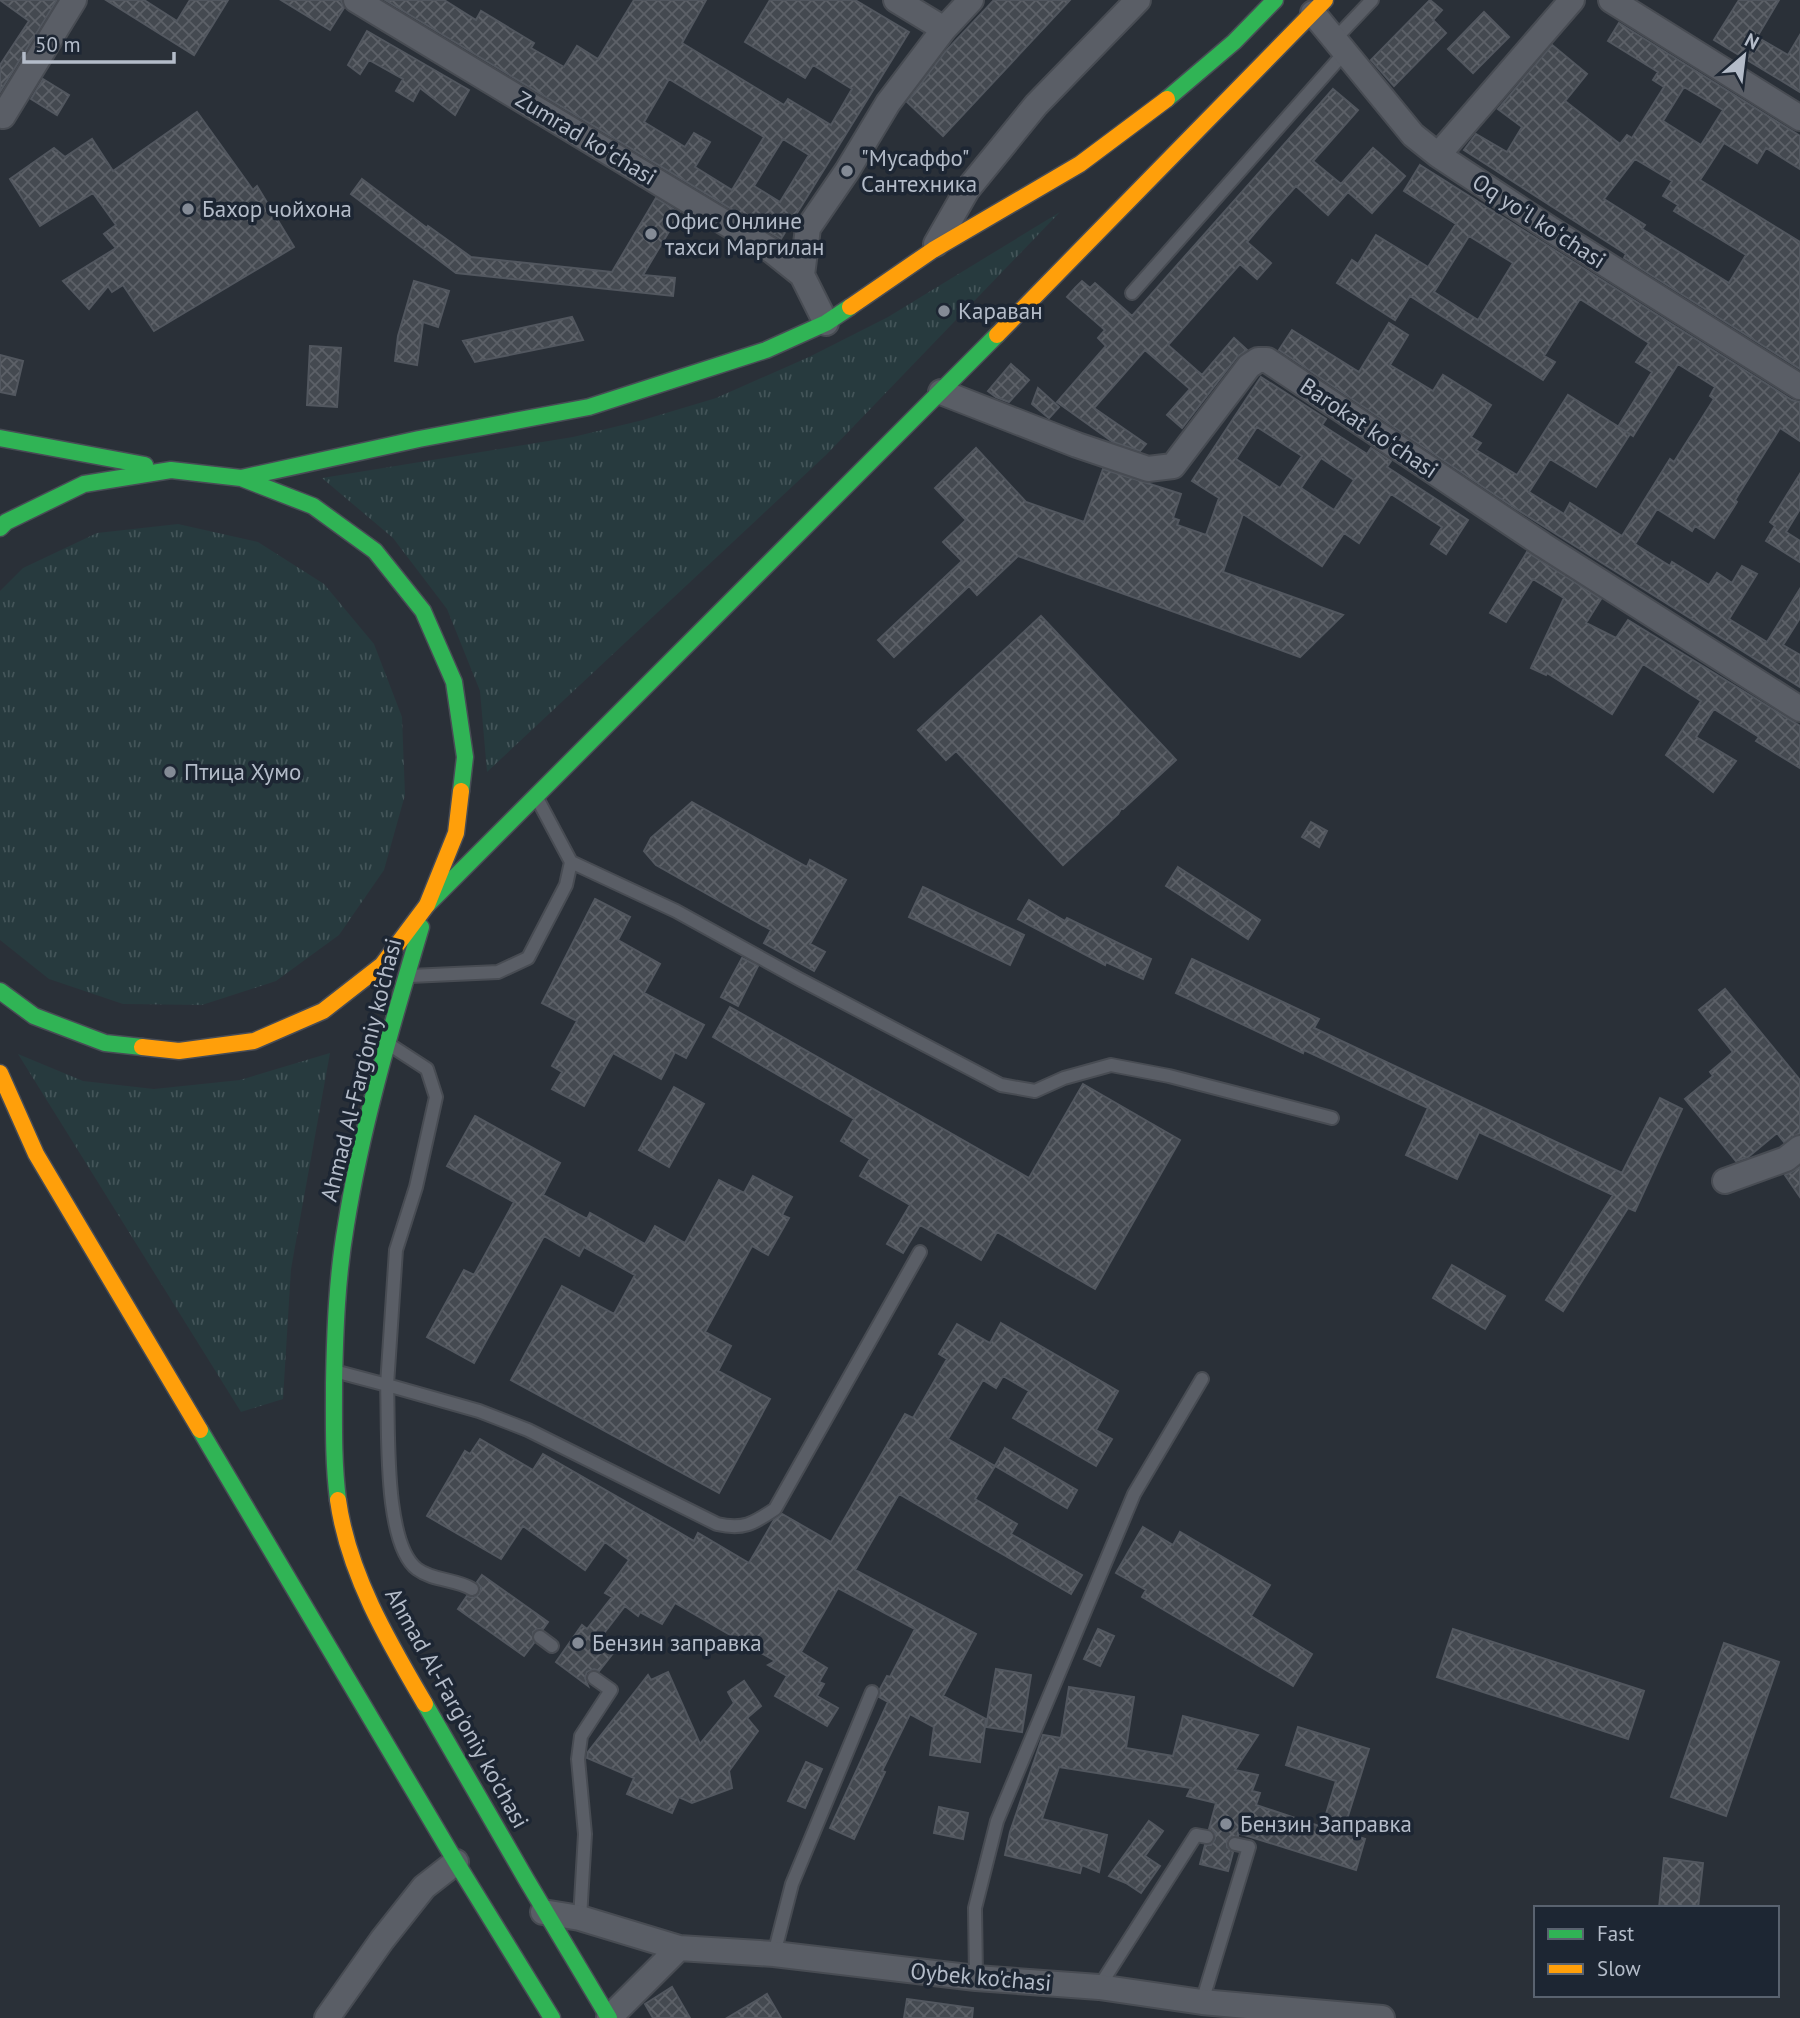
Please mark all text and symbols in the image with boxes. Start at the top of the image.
scale bar [24,21,175,65]
north arrow [1709,21,1779,91]
text: N [1741,27,1763,55]
text: 50 m [35,31,81,58]
street label: Zumrad koʻchasi [511,84,662,191]
place label: "Мусаффо" Сантехника [861,143,977,198]
marker: "Мусаффо" Сантехника [839,163,855,179]
street label: Oq yoʻl koʻchasi [1467,167,1611,274]
place label: Бахор чойхона [202,194,352,223]
marker: Бахор чойхона [180,201,196,217]
place label: Офис Онлине тахси Маргилан [665,206,824,261]
marker: Офис Онлине тахси Маргилан [643,226,659,242]
place label: Караван [958,296,1043,325]
marker: Караван [936,303,952,319]
street label: Barokat koʻchasi [1295,371,1444,484]
place label: Птица Хумо [184,757,301,786]
marker: Птица Хумо [162,764,178,780]
street label: Ahmad Al-Farg'oniy ko'chasi [314,935,407,1205]
street label: Ahmad Al-Farg'oniy ko'chasi [379,1582,536,1833]
place label: Бензин заправка [592,1628,762,1657]
marker: Бензин заправка [570,1635,586,1651]
place label: Бензин Заправка [1240,1809,1412,1838]
marker: Бензин Заправка [1218,1816,1234,1832]
legend [1534,1906,1779,1997]
text: Fast [1597,1920,1634,1947]
text: Slow [1597,1955,1641,1982]
street label: Oybek ko'chasi [909,1956,1053,1997]

